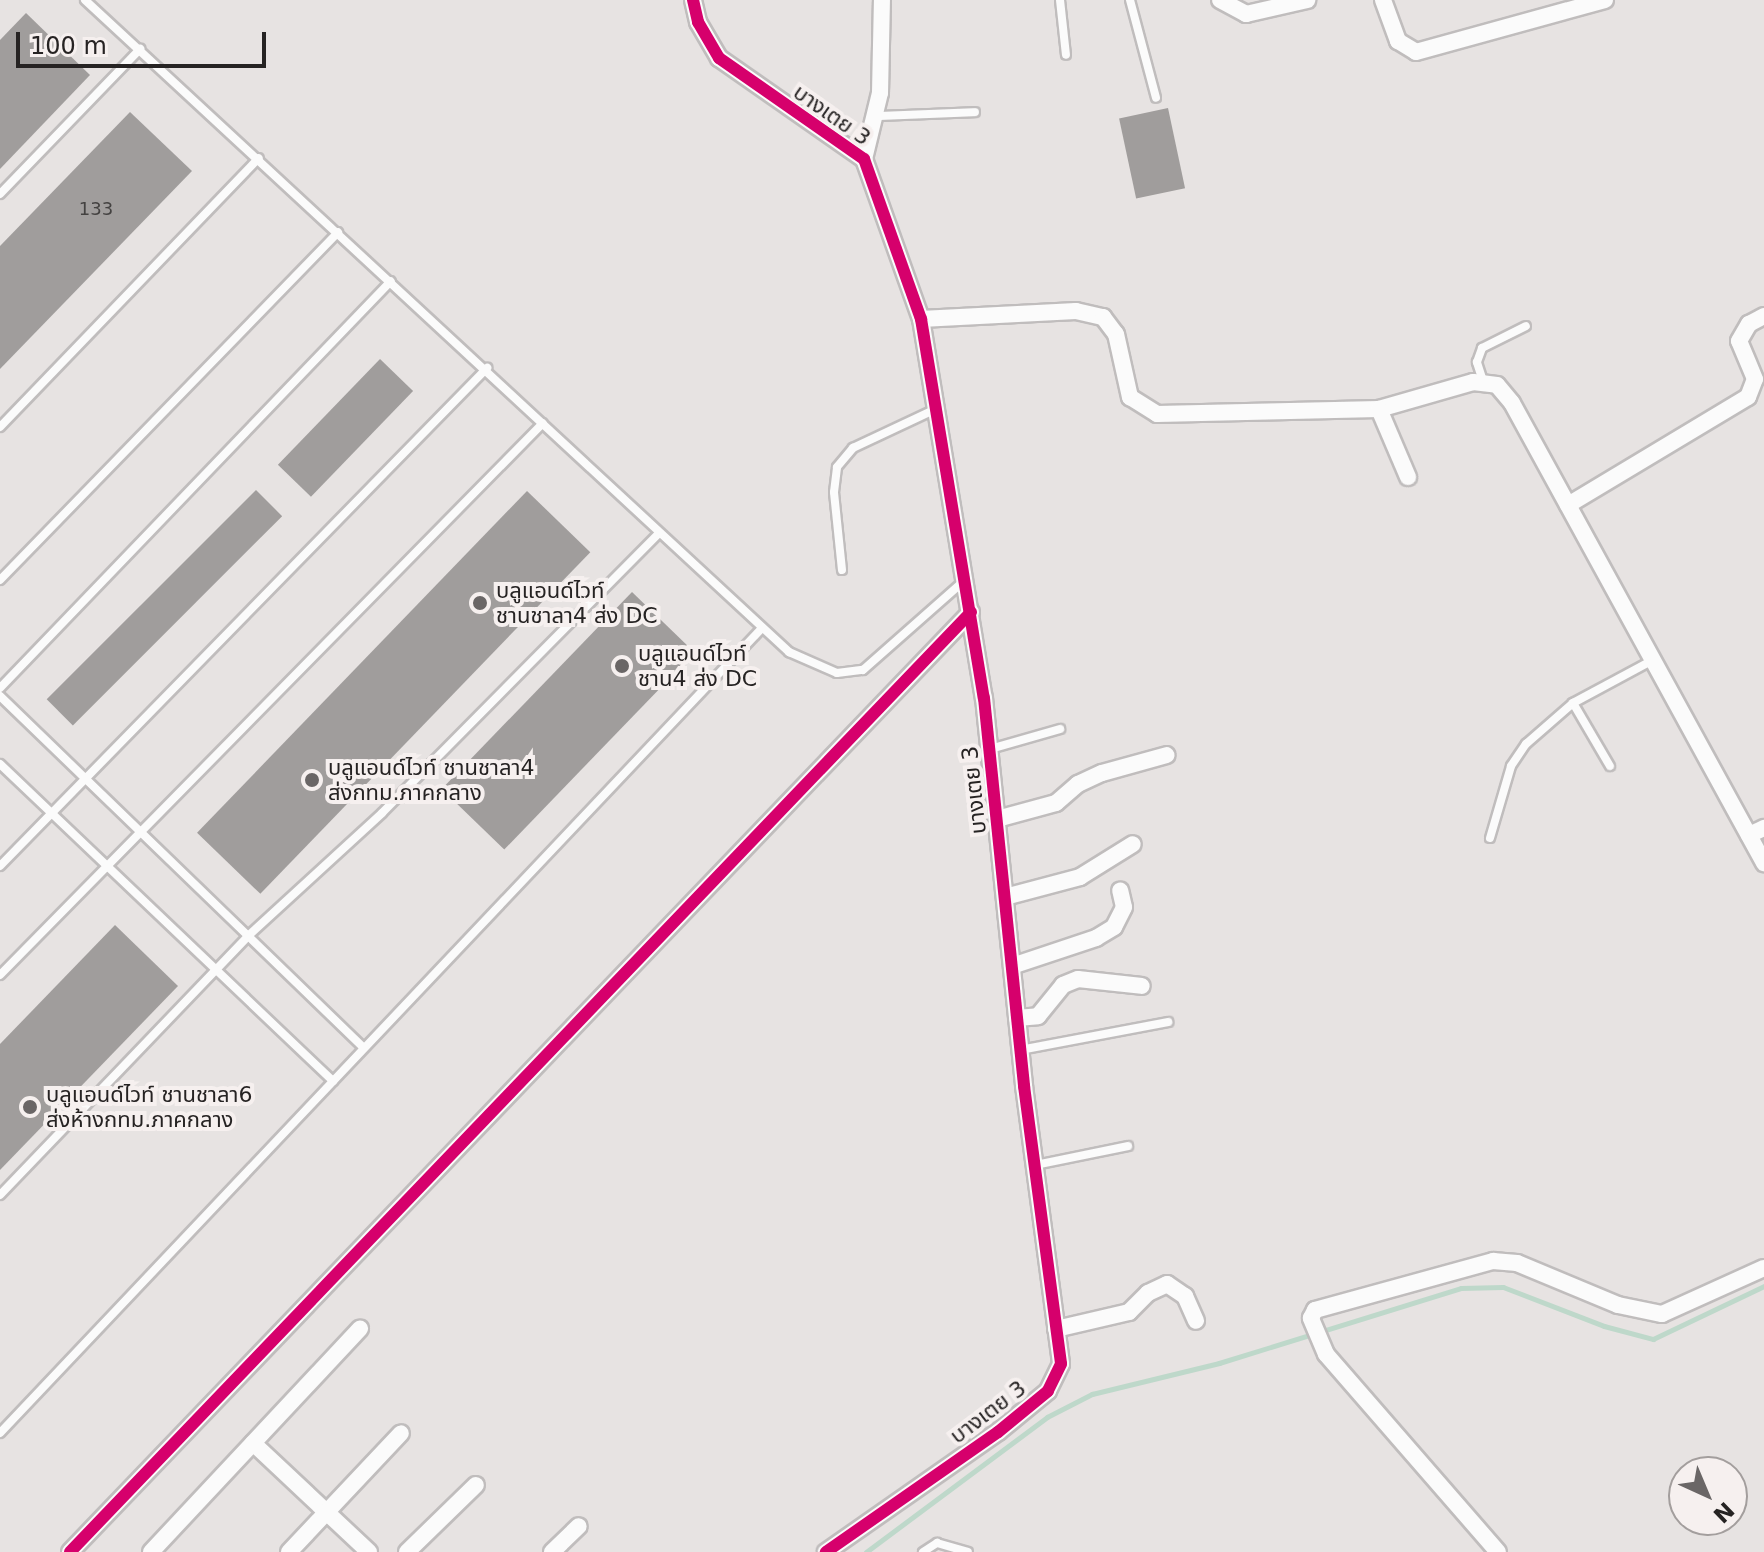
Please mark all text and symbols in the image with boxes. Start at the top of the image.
scale bar [20,16,270,66]
text: 100 m [30,32,107,60]
street label: บางเตย 3 [788,79,876,151]
house number: 133 [79,198,113,220]
place label: บลูแอนด์ไวท์ ชานชาลา4 ส่ง DC [496,577,658,628]
marker: บลูแอนด์ไวท์ ชานชาลา4 ส่ง DC [471,594,489,612]
place label: บลูแอนด์ไวท์ ชาน4 ส่ง DC [638,640,757,692]
marker: บลูแอนด์ไวท์ ชาน4 ส่ง DC [613,657,631,675]
street label: บางเตย 3 [956,745,992,835]
place label: บลูแอนด์ไวท์ ชานชาลา4 ส่งกทม.ภาคกลาง [328,754,535,806]
marker: บลูแอนด์ไวท์ ชานชาลา4 ส่งกทม.ภาคกลาง [303,771,321,789]
place label: บลูแอนด์ไวท์ ชานชาลา6 ส่งห้างกทม.ภาคกลาง [46,1081,253,1132]
marker: บลูแอนด์ไวท์ ชานชาลา6 ส่งห้างกทม.ภาคกลาง [21,1098,39,1116]
street label: บางเตย 3 [945,1375,1031,1449]
north arrow [1668,1456,1748,1536]
text: N [1708,1497,1739,1528]

